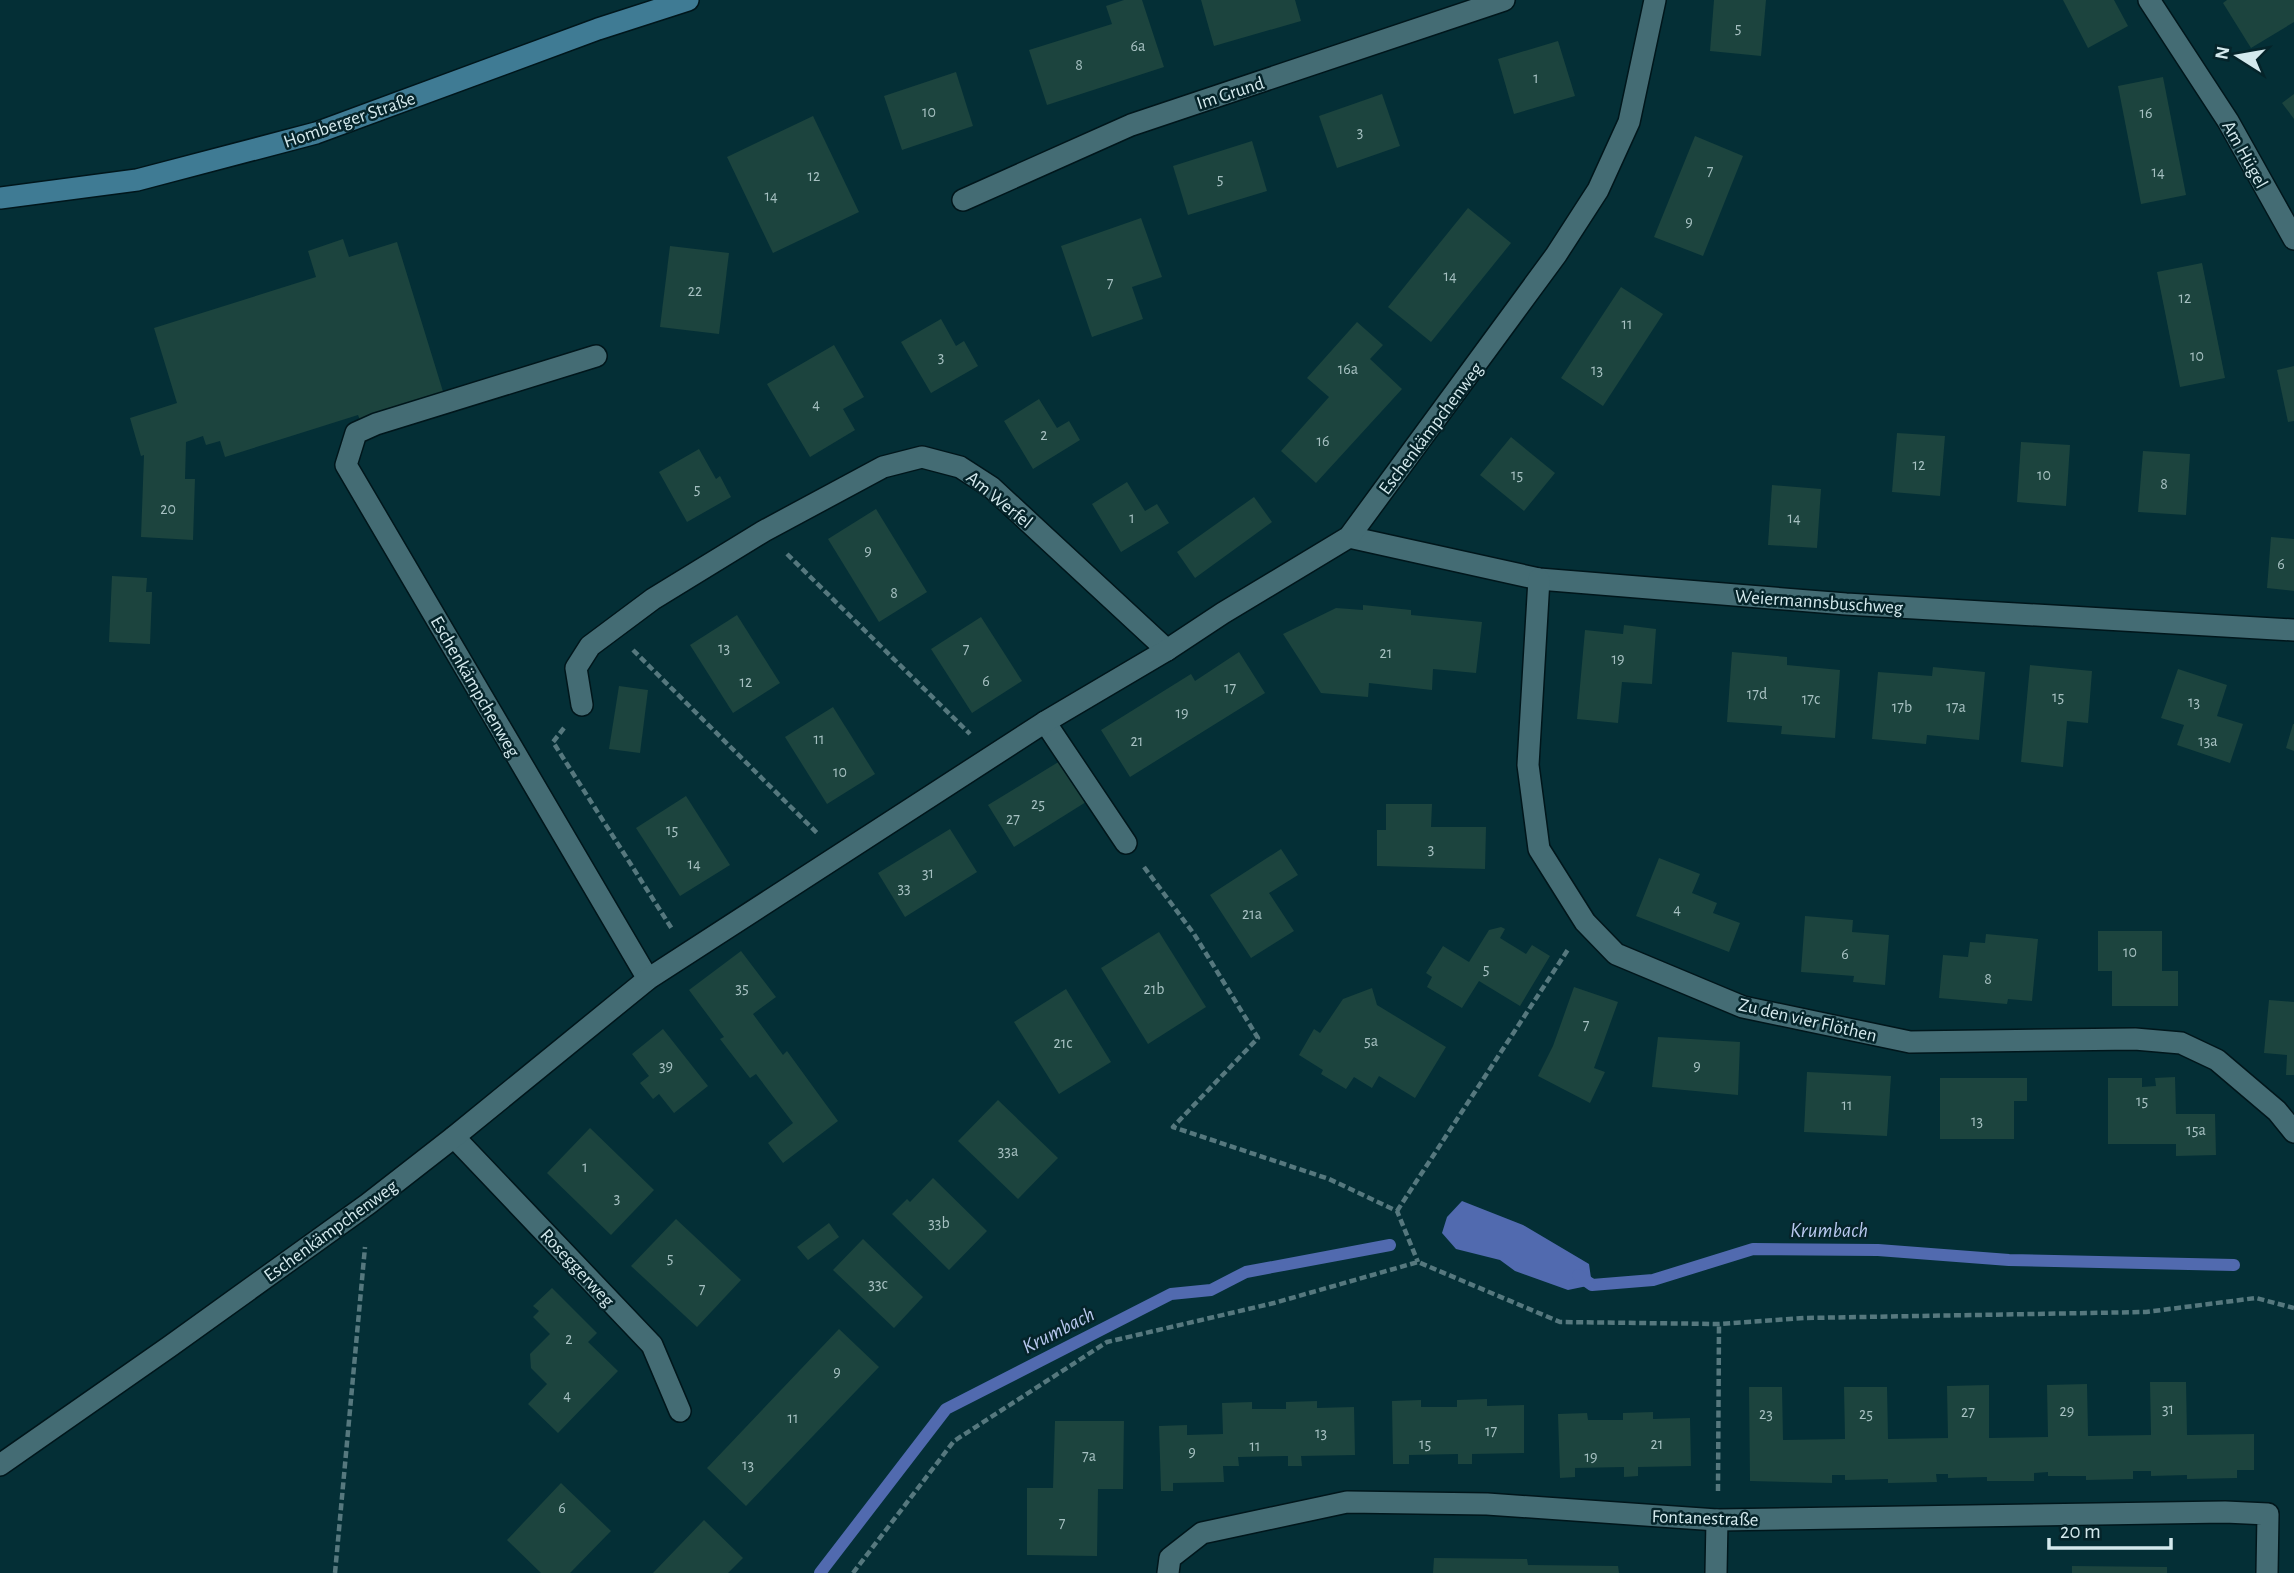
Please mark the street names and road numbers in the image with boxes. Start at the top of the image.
street label: Im Grund [1194,74,1267,113]
street label: Homberger Straße [281,89,418,152]
street label: Am Hügel [2218,118,2271,192]
street label: Eschenkämpchenweg [1376,359,1487,498]
street label: Am Werfel [962,468,1036,532]
street label: Weiermannsbuschweg [1734,587,1904,618]
street label: Eschenkämpchenweg [427,613,523,761]
street label: Zu den vier Flöthen [1737,995,1879,1046]
street label: Eschenkämpchenweg [261,1176,402,1286]
street label: Roseggerweg [536,1225,618,1311]
street label: Fontanestraße [1651,1507,1759,1530]

